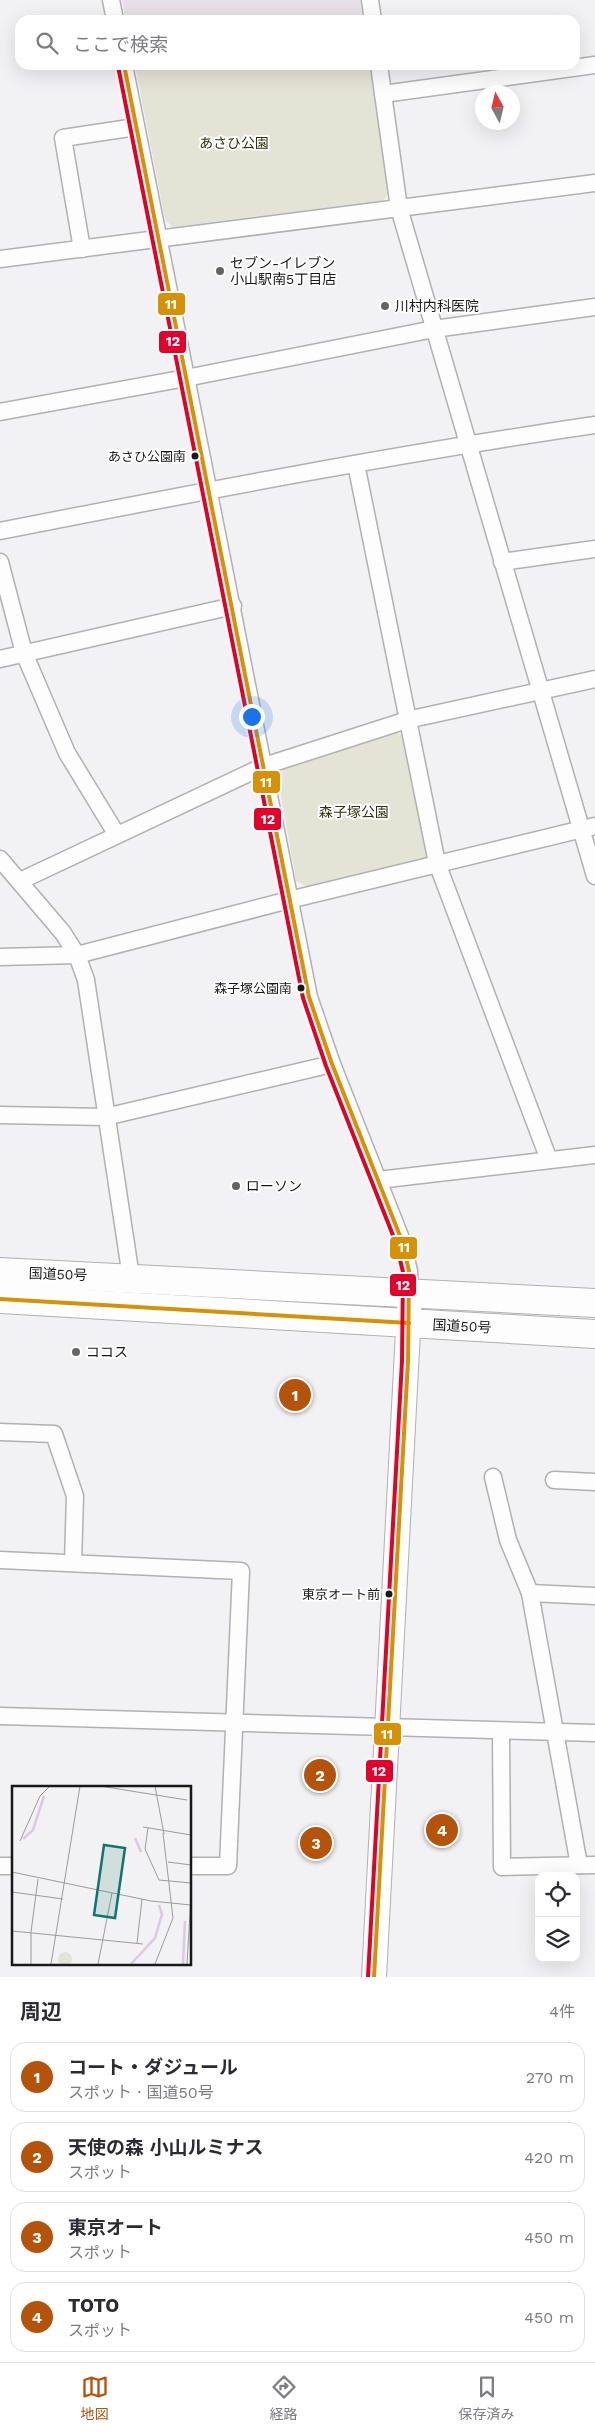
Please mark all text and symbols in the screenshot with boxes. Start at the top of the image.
search box [15,15,580,70]
icon: search [33,29,61,57]
text: ここで検索 [73,33,168,56]
north arrow [475,85,520,130]
park label: あさひ公園 [199,135,269,151]
place label: セブン-イレブン 小山駅南5丁目店 [230,255,336,287]
marker: セブン-イレブン 小山駅南5丁目店 [214,265,226,277]
line badge: 11 [157,292,186,316]
text: 11 [165,296,177,312]
place label: 川村内科医院 [395,298,479,314]
marker: 川村内科医院 [379,300,391,312]
line badge: 12 [158,330,187,354]
text: 12 [166,333,180,349]
place label: あさひ公園南 [108,449,186,464]
marker: あさひ公園南 [190,451,200,461]
your location [239,704,265,730]
line badge: 11 [252,770,281,794]
text: 11 [260,774,272,790]
park label: 森子塚公園 [319,804,389,820]
line badge: 12 [253,807,282,831]
text: 12 [261,811,275,827]
place label: 森子塚公園南 [214,981,292,996]
marker: 森子塚公園南 [296,983,306,993]
place label: ローソン [246,1178,302,1194]
marker: ローソン [230,1180,242,1192]
line badge: 11 [389,1236,418,1260]
text: 11 [398,1239,410,1255]
street label: 国道50号 [28,1265,88,1283]
line badge: 12 [389,1273,417,1297]
text: 12 [396,1277,410,1293]
street label: 国道50号 [432,1316,492,1336]
place label: ココス [86,1344,128,1360]
marker: ココス [70,1346,82,1358]
pin: 1 [279,1376,311,1414]
place label: 東京オート前 [302,1587,380,1602]
marker: 東京オート前 [384,1589,394,1599]
line badge: 11 [373,1722,402,1746]
text: 11 [381,1726,393,1742]
pin: 2 [304,1756,336,1794]
line badge: 12 [365,1759,394,1783]
text: 12 [372,1763,386,1779]
inset map [12,1786,191,1964]
pin: 4 [426,1811,458,1849]
pin: 3 [300,1824,332,1862]
map controls [535,1872,580,1962]
button: locate [535,1872,580,1917]
button: layers [535,1917,580,1962]
text: 周辺 [20,1999,62,2024]
text: 4件 [549,2002,575,2021]
text: コート・ダジュール [68,2056,238,2079]
text: 1 [34,2068,40,2087]
text: 270 m [526,2068,574,2087]
text: スポット · 国道50号 [68,2083,214,2102]
text: 天使の森 小山ルミナス [68,2136,263,2159]
text: 2 [32,2148,42,2167]
text: 420 m [524,2148,574,2167]
text: スポット [68,2163,132,2182]
text: 東京オート [68,2216,163,2239]
text: 3 [32,2228,42,2247]
text: 450 m [524,2228,574,2247]
text: スポット [68,2243,132,2262]
text: TOTO [68,2294,119,2317]
text: 4 [32,2308,42,2327]
text: 450 m [524,2308,574,2327]
text: スポット [68,2321,132,2340]
tab: 地図 [81,2373,109,2423]
tab: 経路 [270,2373,298,2423]
tab: 保存済み [459,2373,515,2423]

